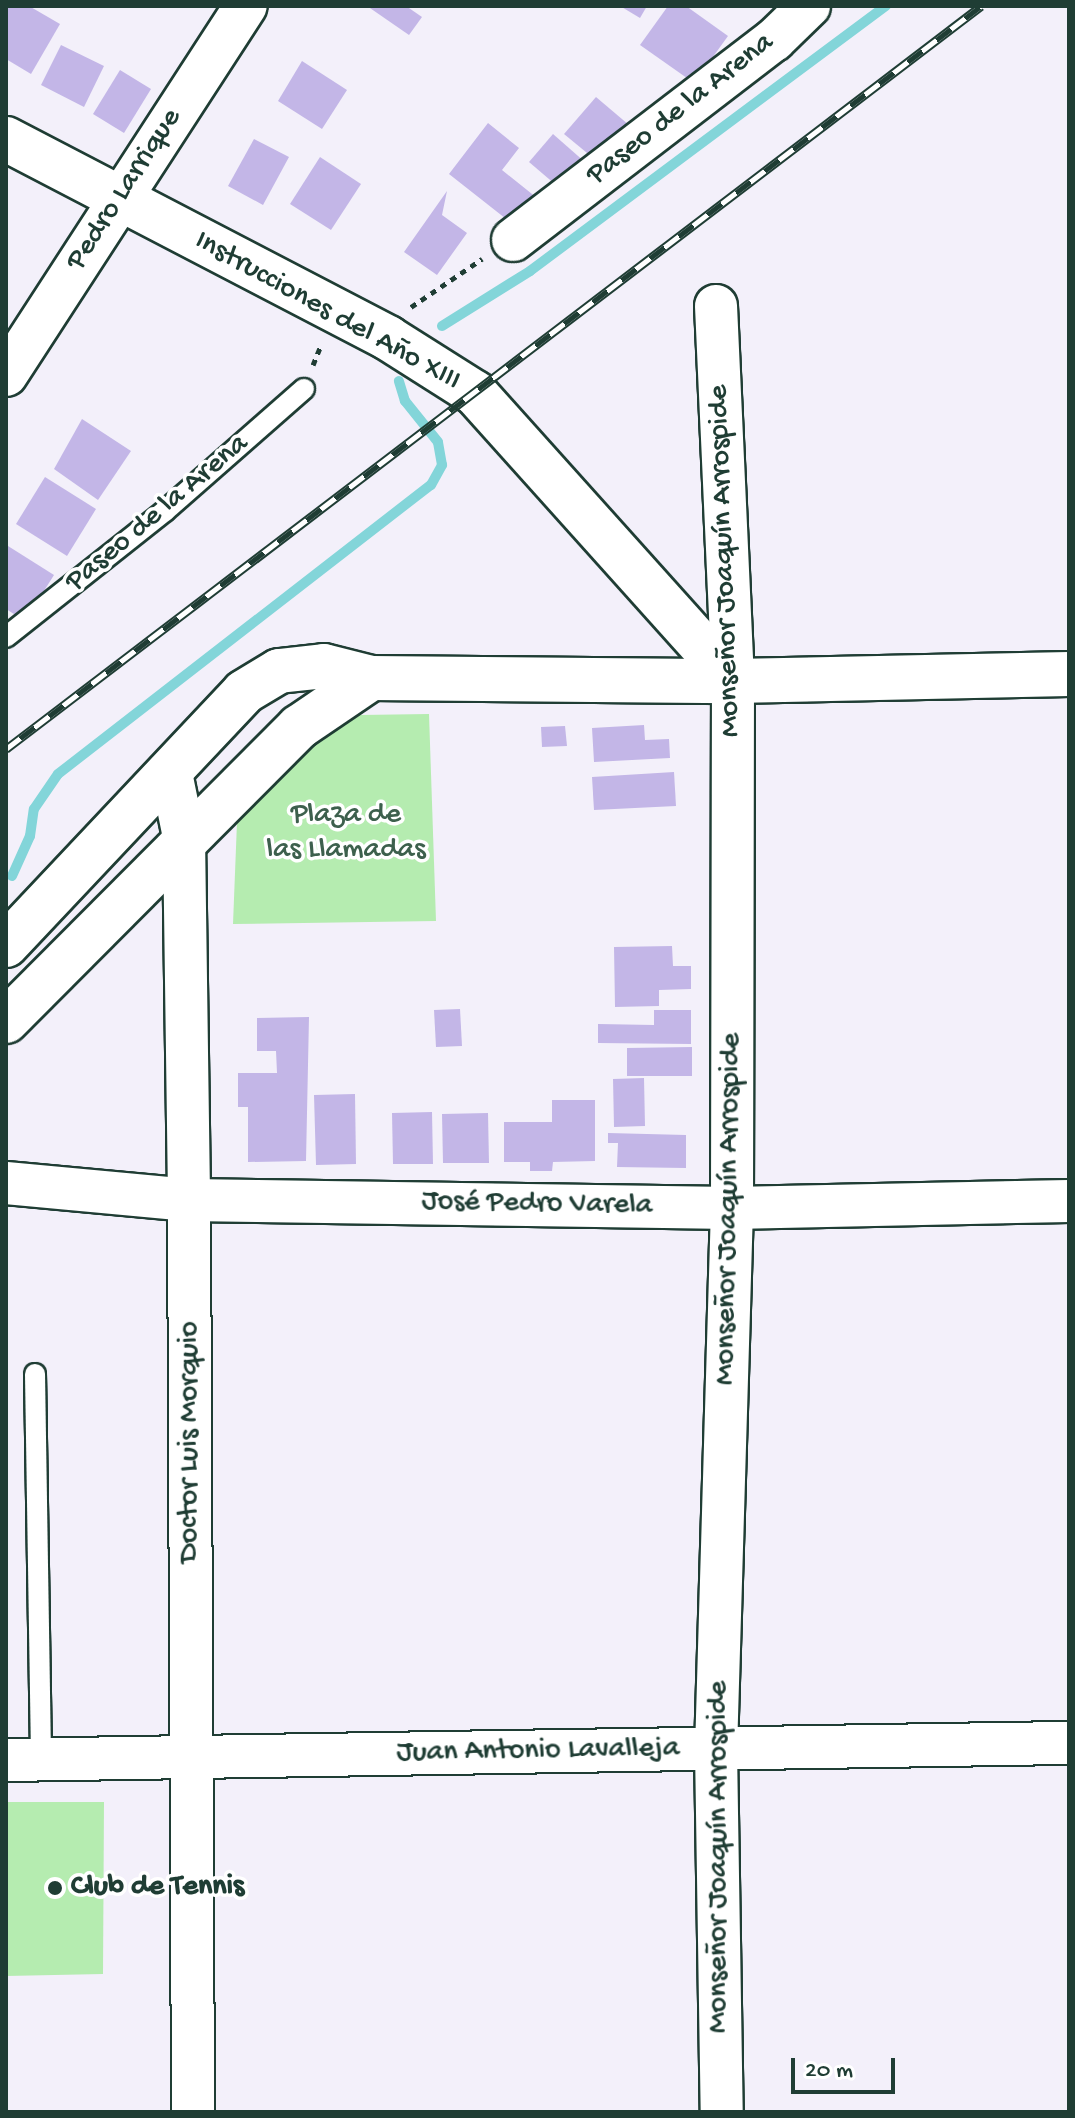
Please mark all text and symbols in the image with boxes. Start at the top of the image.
street label: Paseo de la Arena [580,26,782,194]
street label: Pedro Larrique [59,102,191,278]
street label: Instrucciones del Año XIII [188,224,466,400]
street label: Monseñor Joaquín Arrospide [702,384,750,738]
street label: Paseo de la Arena [59,427,257,601]
park label: Plaza de las Llamadas [267,798,425,868]
street label: Monseñor Joaquín Arrospide [709,1032,751,1386]
street label: José Pedro Varela [421,1185,653,1225]
street label: Doctor Luis Morquio [173,1321,209,1563]
street label: Monseñor Joaquín Arrospide [702,1681,738,2033]
street label: Juan Antonio Lavalleja [396,1732,680,1772]
place label: Club de Tennis [71,1870,244,1906]
marker: Club de Tennis [46,1879,64,1897]
scale bar [795,2042,899,2092]
text: 20 m [805,2057,853,2086]

